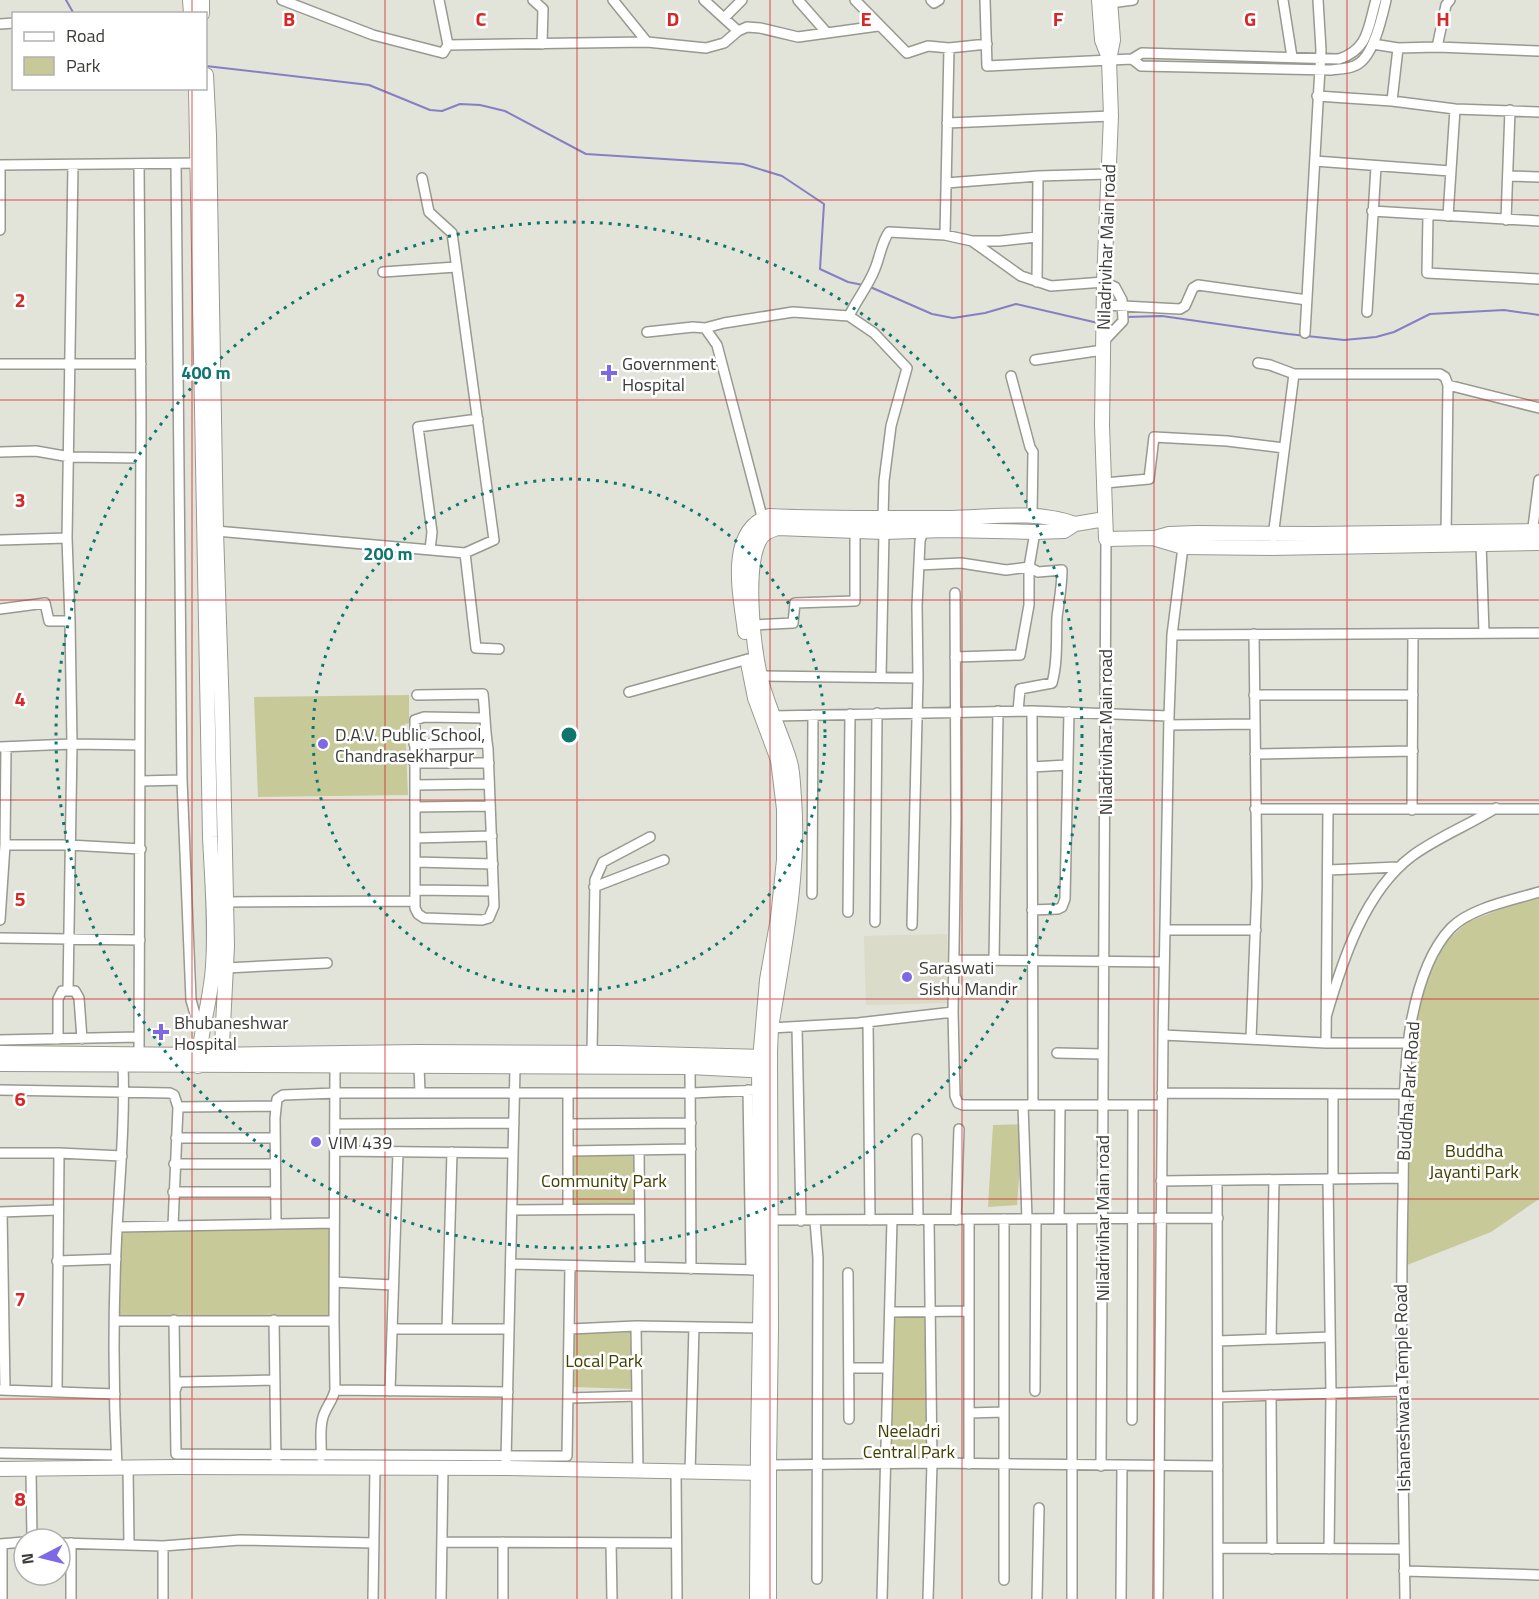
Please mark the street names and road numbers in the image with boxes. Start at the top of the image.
street label: Niladrivihar Main road [1090,163,1122,331]
street label: Niladrivihar Main road [1092,649,1119,815]
street label: Buddha Park Road [1390,1020,1426,1162]
street label: Niladrivihar Main road [1089,1135,1116,1301]
street label: Ishaneshwara Temple Road [1387,1284,1417,1492]

